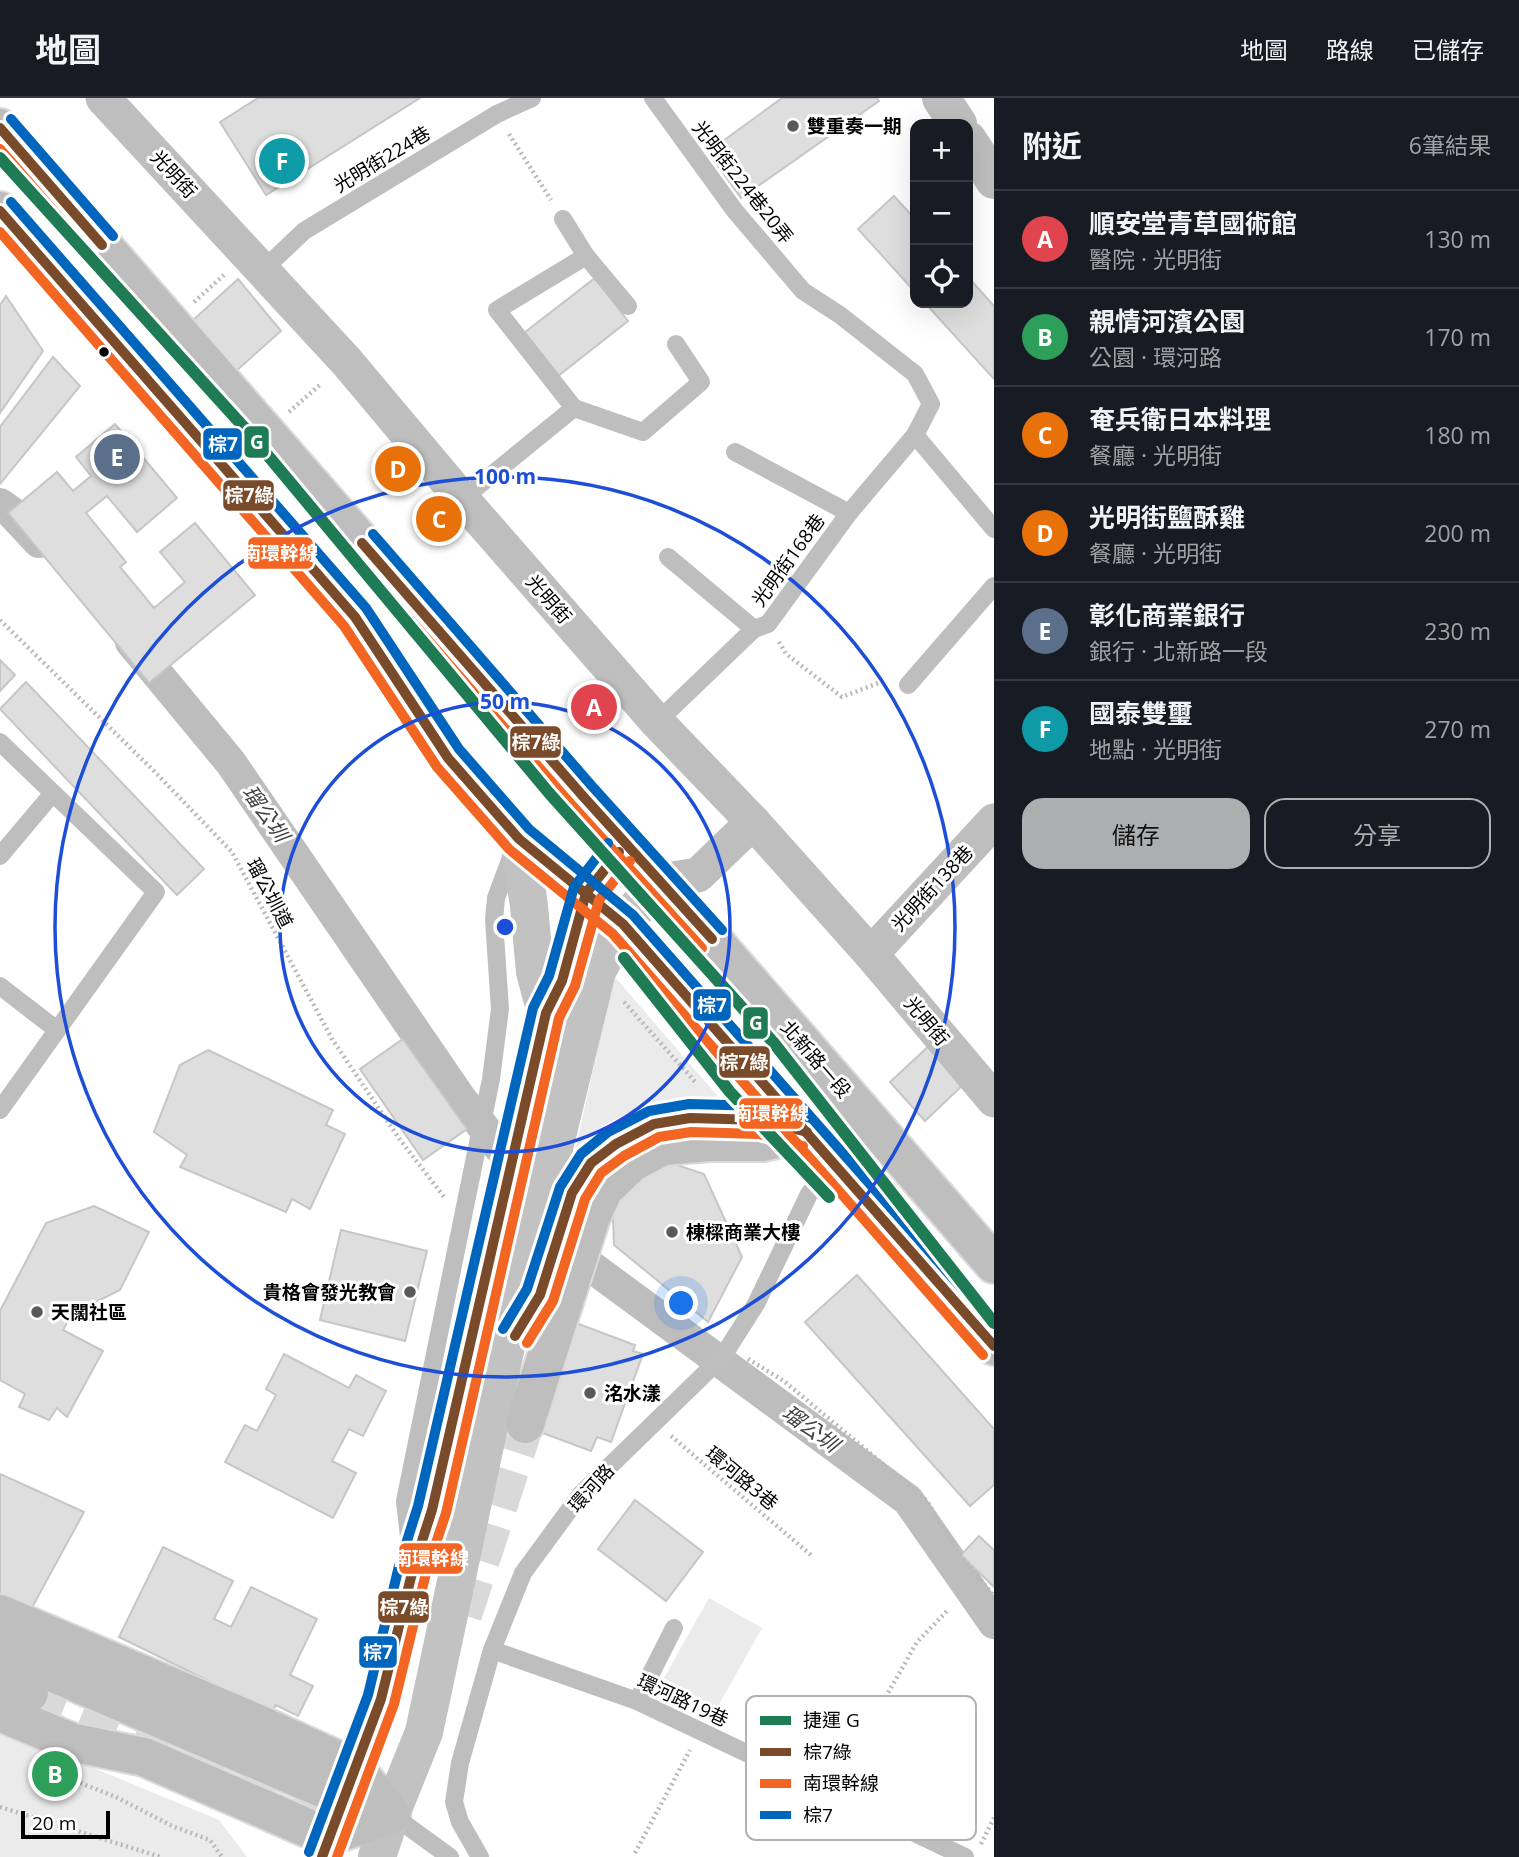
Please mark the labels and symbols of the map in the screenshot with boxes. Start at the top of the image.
place label: 雙重奏一期 [807,113,902,139]
street label: 光明街224巷20弄 [687,115,799,249]
marker: 雙重奏一期 [785,118,801,134]
street label: 光明街224巷 [329,120,435,198]
pin: F [259,135,305,187]
street label: 光明街 [145,144,203,204]
unlabelled marker [97,345,111,359]
line badge: G [243,425,270,459]
line badge: 棕7 [202,427,243,461]
text: G [250,429,264,455]
pin: E [94,431,140,483]
text: 棕7 [208,431,238,457]
pin: D [375,443,421,495]
text: 100 m [474,462,536,490]
line badge: 棕7綠 [222,479,275,512]
text: 棕7綠 [225,482,273,508]
pin: C [416,493,462,545]
street label: 光明街168巷 [746,508,830,612]
line badge: 南環幹線 [247,536,314,570]
text: 南環幹線 [242,540,318,566]
street label: 光明街 [520,569,578,629]
pin: A [571,681,617,733]
text: 50 m [480,687,530,715]
line badge: 棕7綠 [509,725,562,759]
text: 棕7綠 [512,729,560,755]
water label: 瑠公圳 [236,779,297,849]
street label: 光明街138巷 [885,839,979,937]
street label: 瑠公圳道 [241,853,299,933]
centre of rings [493,915,517,939]
line badge: 棕7 [692,988,732,1022]
street label: 光明街 [899,991,955,1051]
text: 棕7 [697,992,727,1018]
line badge: G [742,1006,769,1040]
text: G [749,1010,763,1036]
street label: 北新路一段 [775,1015,857,1103]
line badge: 棕7綠 [718,1045,771,1079]
text: 棕7綠 [720,1049,768,1075]
line badge: 南環幹線 [738,1097,804,1130]
text: 南環幹線 [733,1100,809,1126]
place label: 棟樑商業大樓 [686,1219,800,1245]
marker: 棟樑商業大樓 [664,1224,680,1240]
place label: 貴格會發光教會 [263,1279,396,1305]
marker: 貴格會發光教會 [402,1284,418,1300]
your location [664,1286,698,1320]
place label: 天闊社區 [51,1299,127,1325]
marker: 天闊社區 [29,1304,45,1320]
place label: 洺水漾 [604,1380,661,1406]
marker: 洺水漾 [582,1385,598,1401]
water label: 瑠公圳 [777,1398,847,1460]
street label: 環河路3巷 [700,1440,784,1516]
street label: 環河路 [562,1458,620,1518]
line badge: 南環幹線 [398,1542,464,1575]
text: 南環幹線 [393,1545,469,1571]
line badge: 棕7綠 [377,1590,430,1624]
text: 棕7綠 [380,1594,428,1620]
line badge: 棕7 [358,1635,398,1669]
text: 棕7 [363,1639,393,1665]
street label: 環河路19巷 [633,1668,733,1732]
legend [746,1696,976,1840]
text: 捷運 G [803,1707,860,1733]
text: 棕7綠 [803,1739,852,1765]
pin: B [32,1748,78,1800]
text: 南環幹線 [803,1770,879,1796]
text: 棕7 [803,1802,833,1828]
scale bar [21,1808,110,1840]

